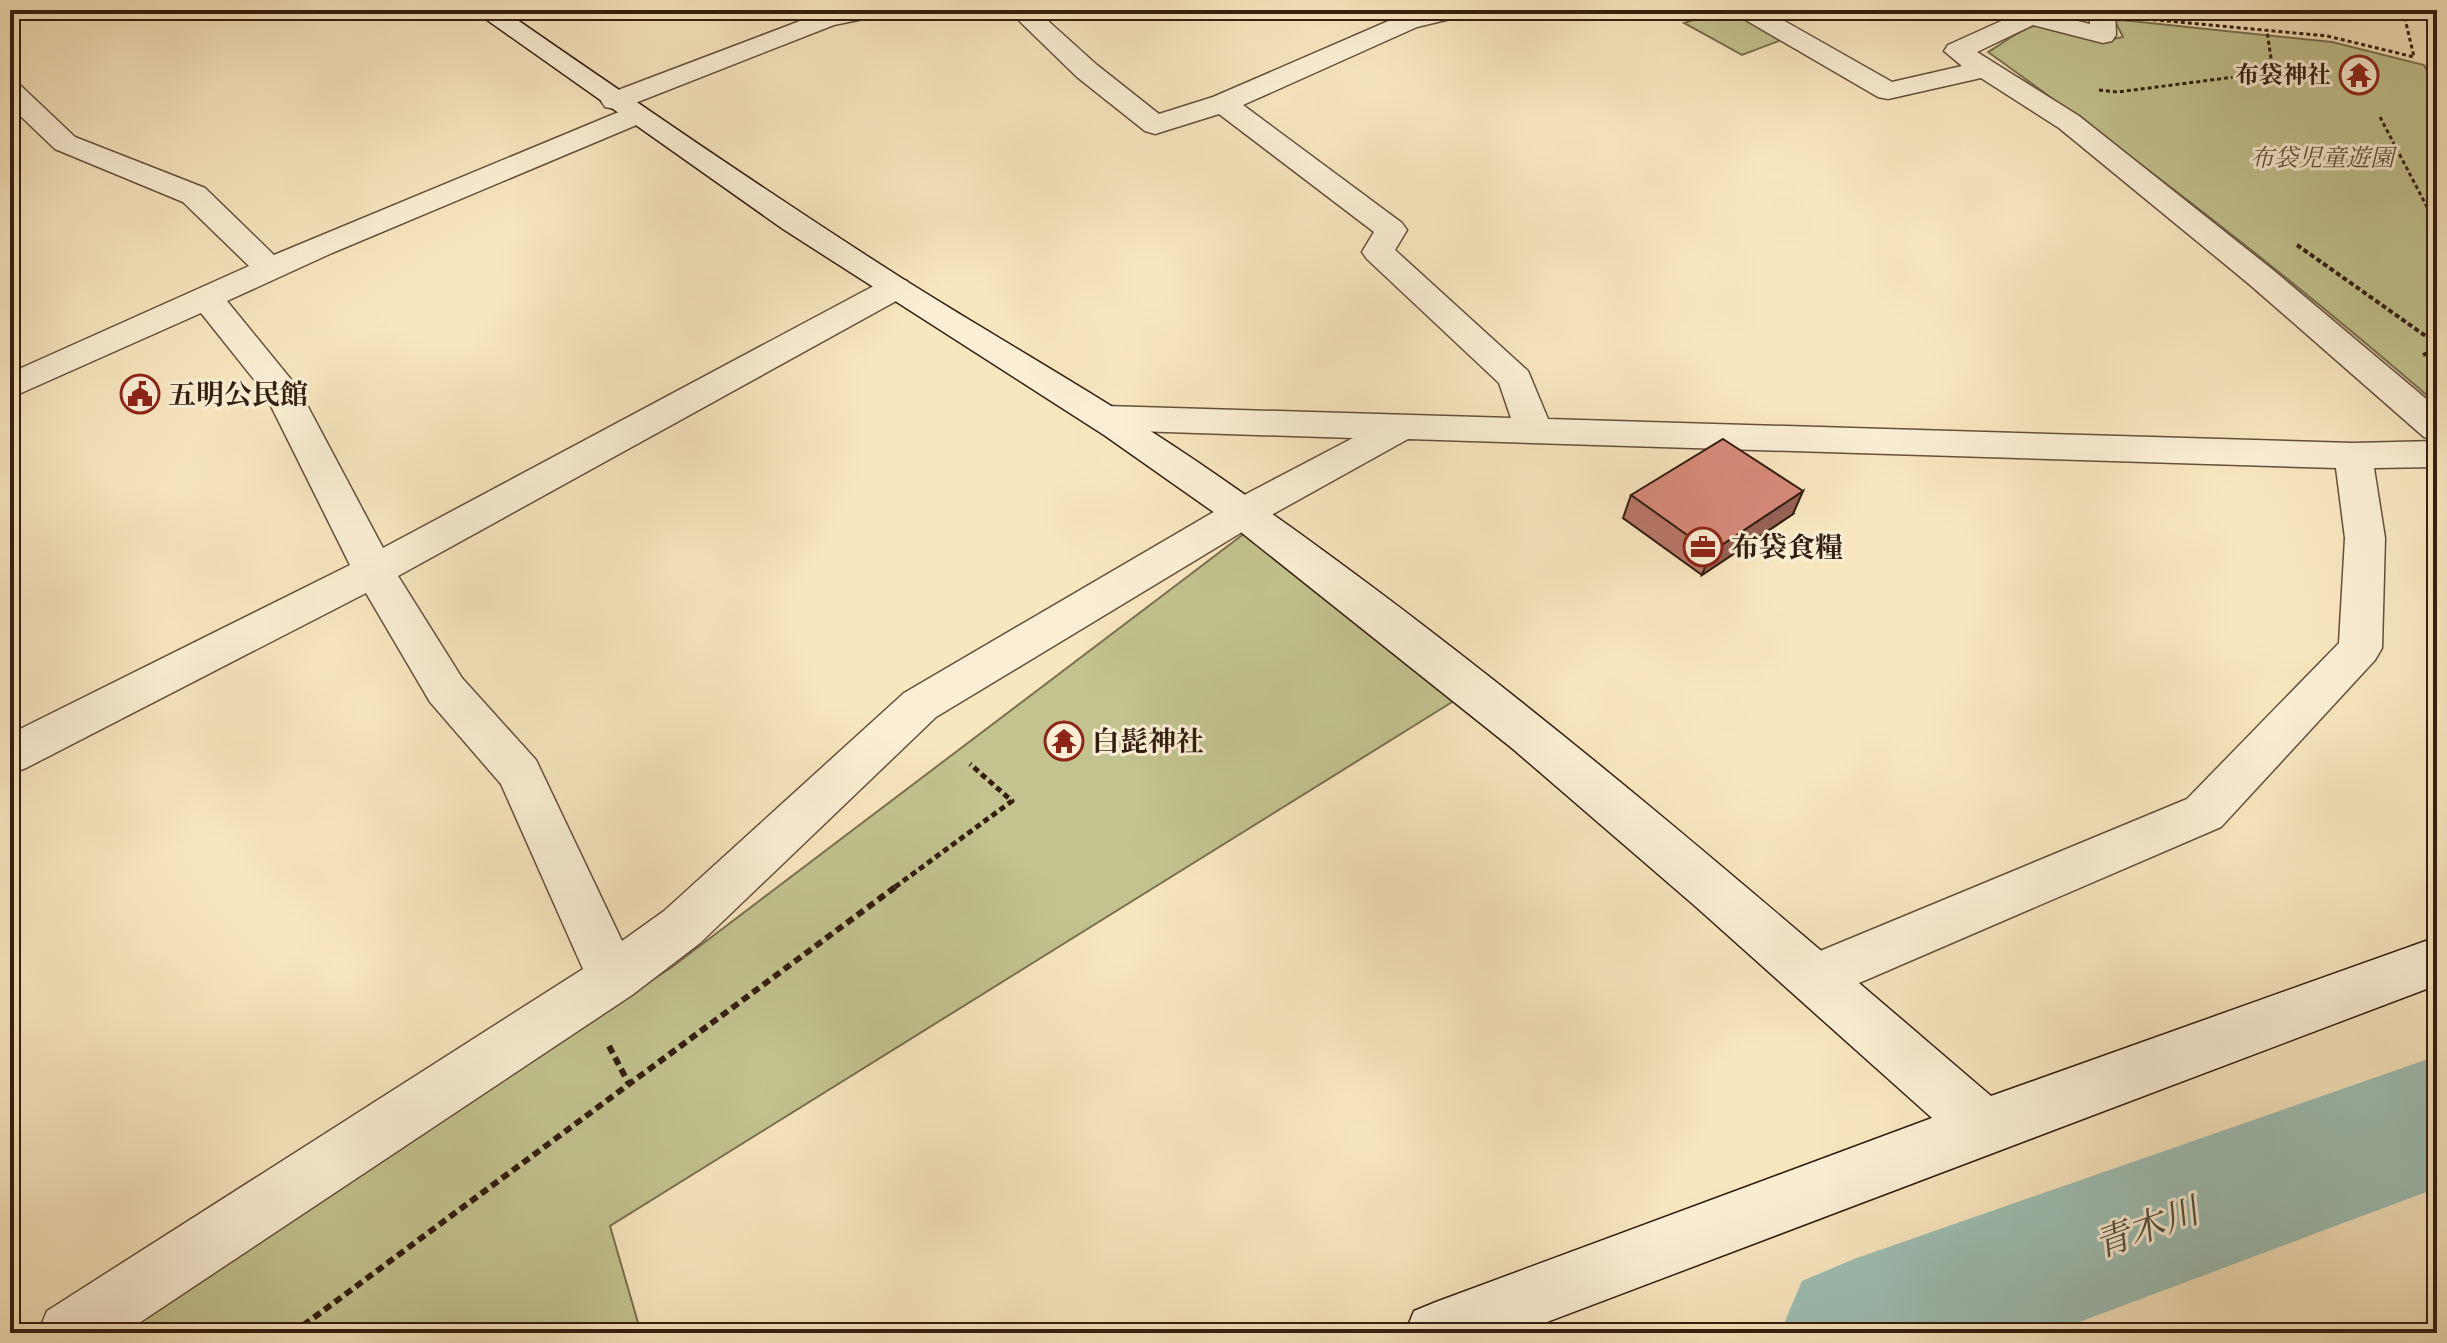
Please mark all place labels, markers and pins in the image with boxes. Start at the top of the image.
temple icon: 布袋神社 [2338,54,2380,96]
place label: 布袋神社 [2235,61,2331,91]
public building icon: 五明公民館 [119,373,161,415]
place label: 五明公民館 [168,378,308,413]
office icon: 布袋食糧 [1682,526,1724,568]
place label: 布袋食糧 [1731,531,1843,566]
temple icon: 白髭神社 [1043,720,1085,762]
place label: 白髭神社 [1092,725,1204,760]

